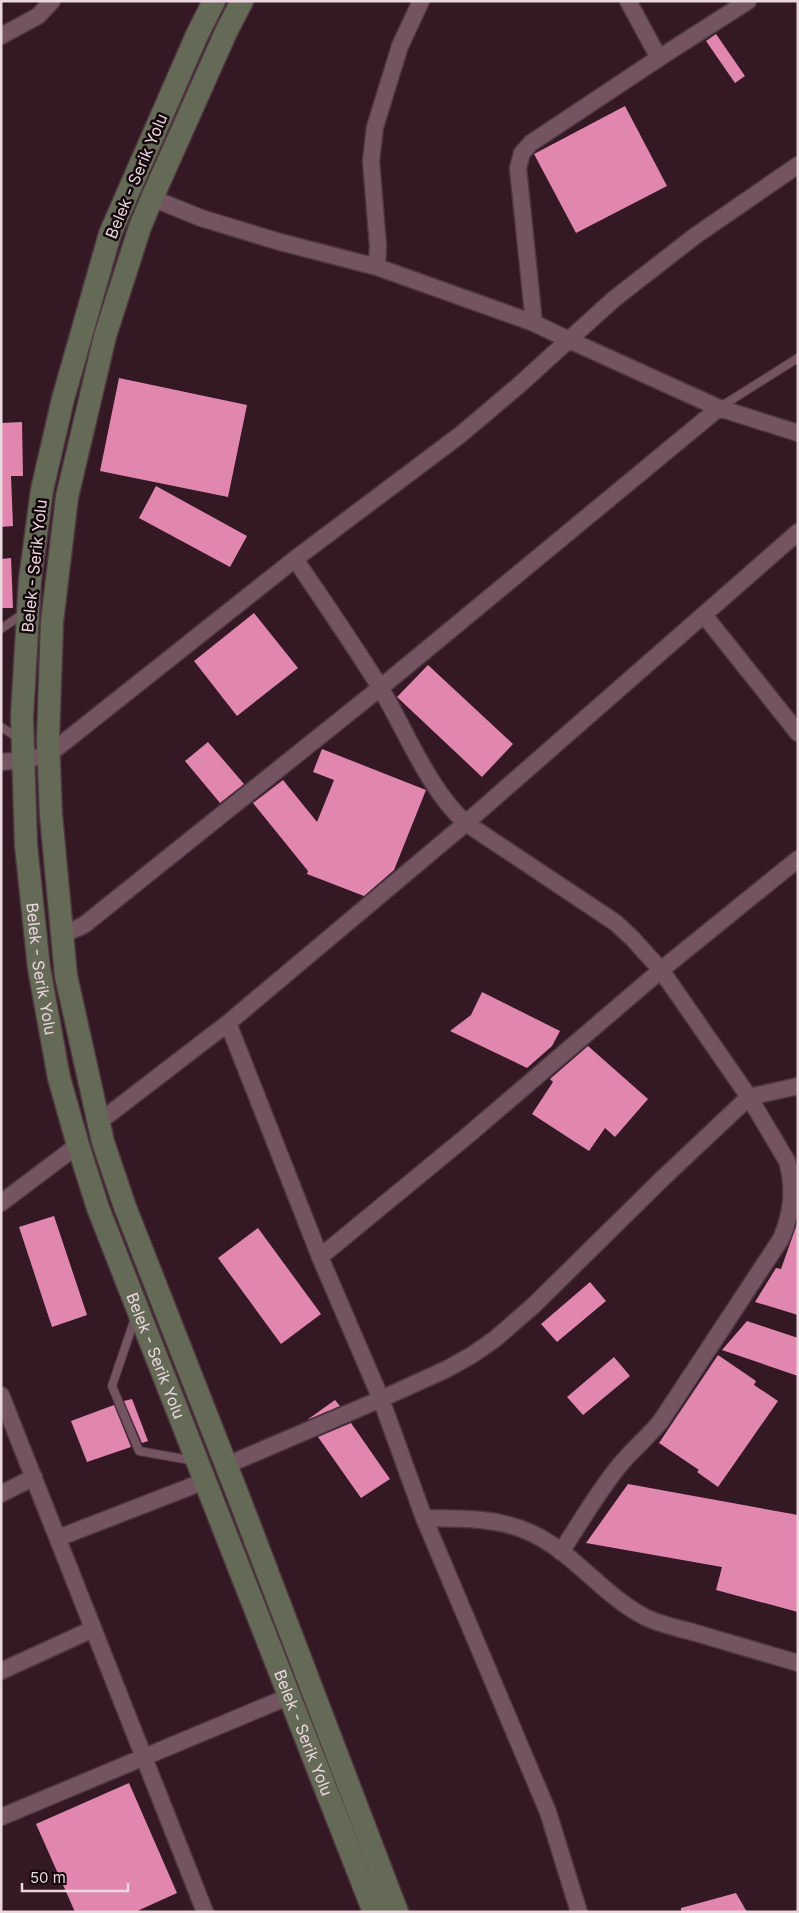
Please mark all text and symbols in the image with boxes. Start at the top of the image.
street label: Belek - Serik Yolu [101,111,171,241]
street label: Belek - Serik Yolu [17,498,51,634]
street label: Belek - Serik Yolu [22,902,61,1037]
street label: Belek - Serik Yolu [122,1290,190,1421]
street label: Belek - Serik Yolu [270,1667,337,1799]
scale bar [22,1860,129,1892]
text: 50 m [30,1868,66,1887]

